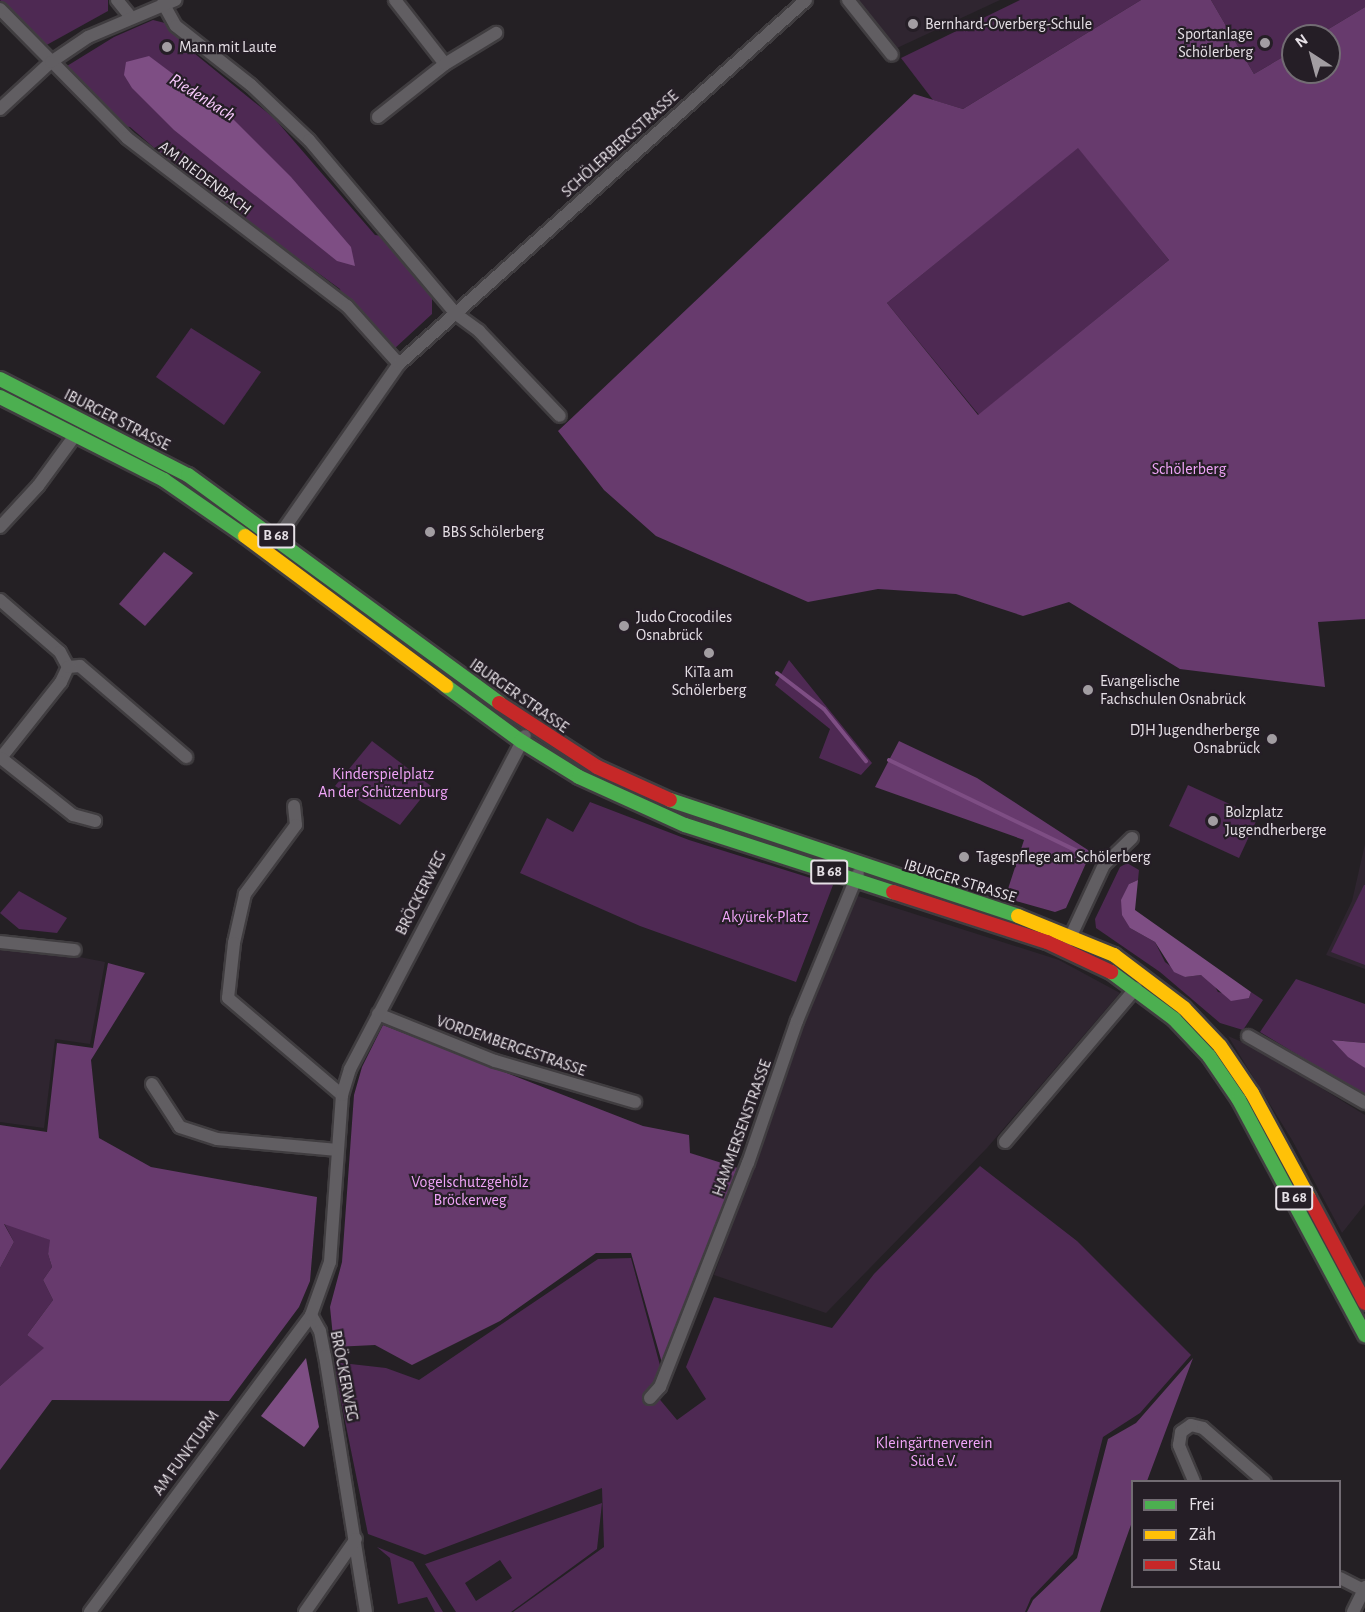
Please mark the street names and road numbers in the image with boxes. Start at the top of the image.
street label: SCHÖLERBERGSTRASSE [558,86,682,202]
street label: AM RIEDENBACH [155,137,255,219]
street label: IBURGER STRASSE [61,385,173,455]
road number: B 68 [256,524,296,548]
street label: IBURGER STRASSE [466,655,572,737]
street label: BRÖCKERWEG [392,848,450,938]
street label: IBURGER STRASSE [901,855,1019,907]
road number: B 68 [810,860,848,884]
street label: VORDEMBERGESTRASSE [434,1011,588,1081]
street label: HAMMERSENSTRASSE [708,1057,776,1199]
road number: B 68 [1274,1186,1314,1210]
street label: BRÖCKERWEG [326,1329,362,1423]
street label: AM FUNKTURM [149,1407,223,1499]

